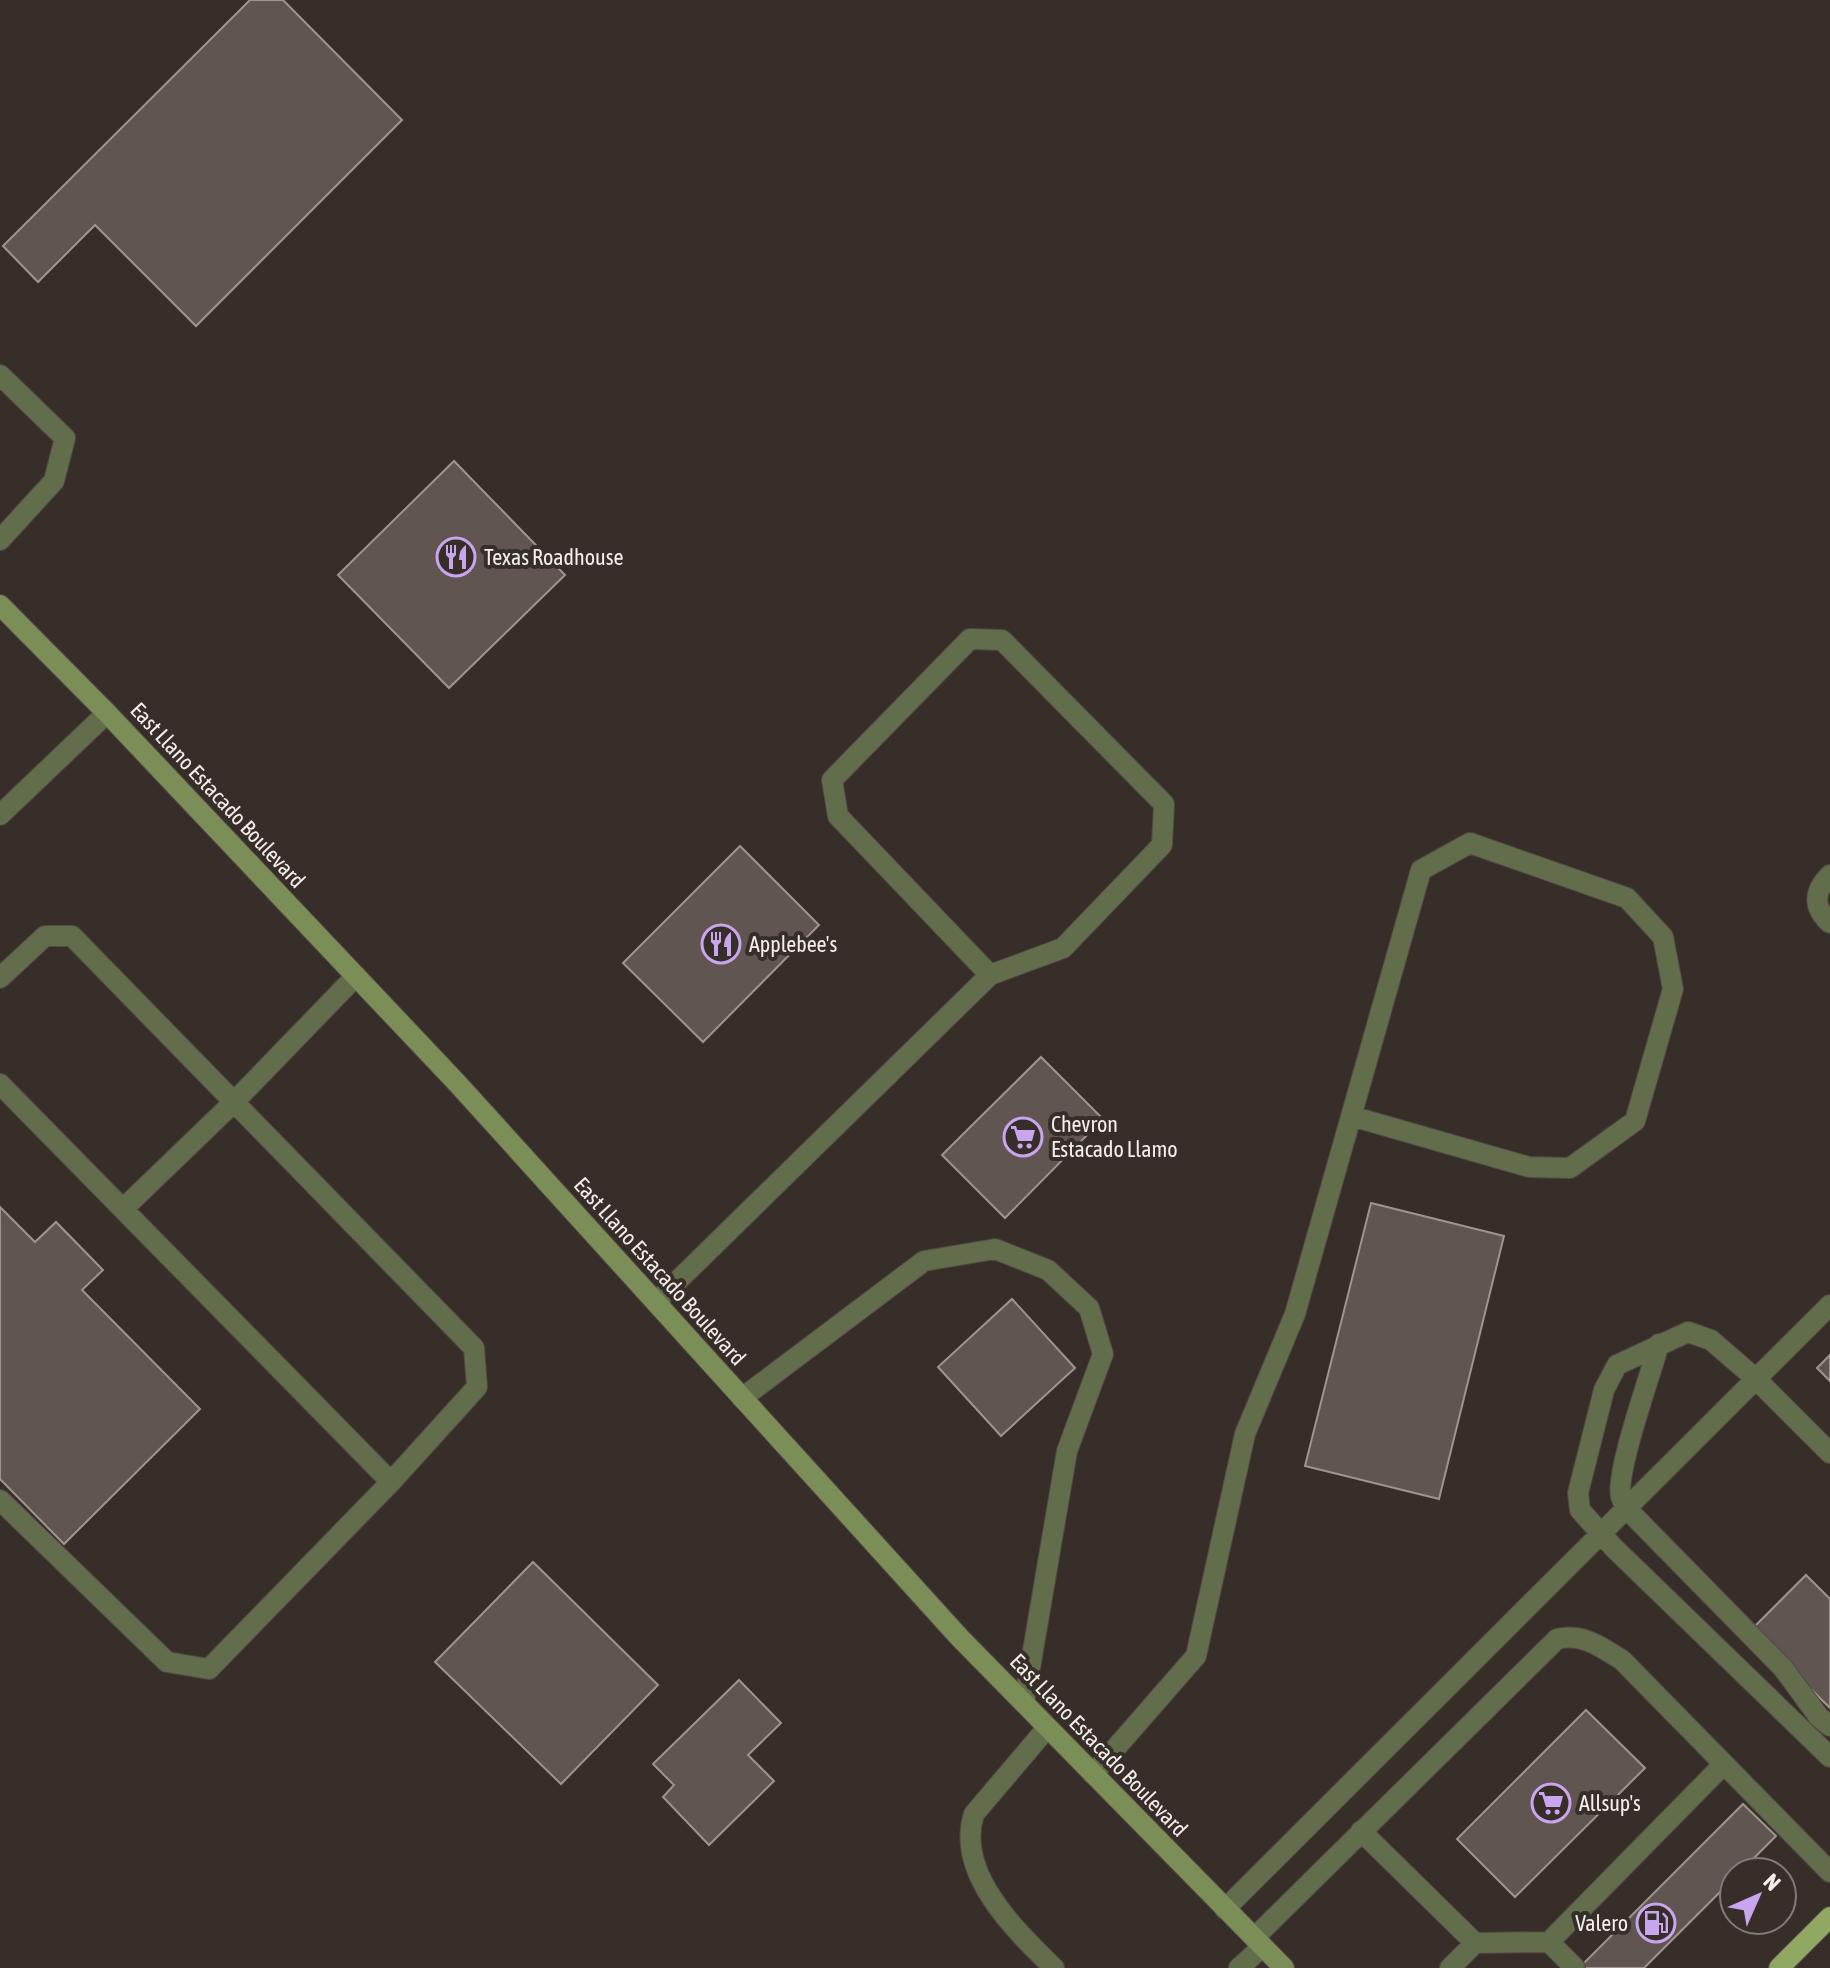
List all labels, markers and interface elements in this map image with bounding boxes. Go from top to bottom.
restaurant icon: Texas Roadhouse [435,536,477,578]
place label: Texas Roadhouse [484,544,623,570]
street label: East Llano Estacado Boulevard [125,697,311,893]
restaurant icon: Applebee's [700,923,742,965]
place label: Applebee's [749,931,837,957]
place label: Chevron Estacado Llamo [1051,1111,1178,1162]
supermarket icon: Chevron Estacado Llamo [1002,1116,1044,1158]
street label: East Llano Estacado Boulevard [569,1172,751,1370]
street label: East Llano Estacado Boulevard [1005,1648,1193,1842]
supermarket icon: Allsup's [1530,1782,1572,1824]
place label: Allsup's [1579,1790,1641,1816]
north arrow [1718,1856,1798,1936]
text: N [1758,1868,1786,1896]
fuel station icon: Valero [1635,1902,1677,1944]
place label: Valero [1575,1910,1628,1936]

